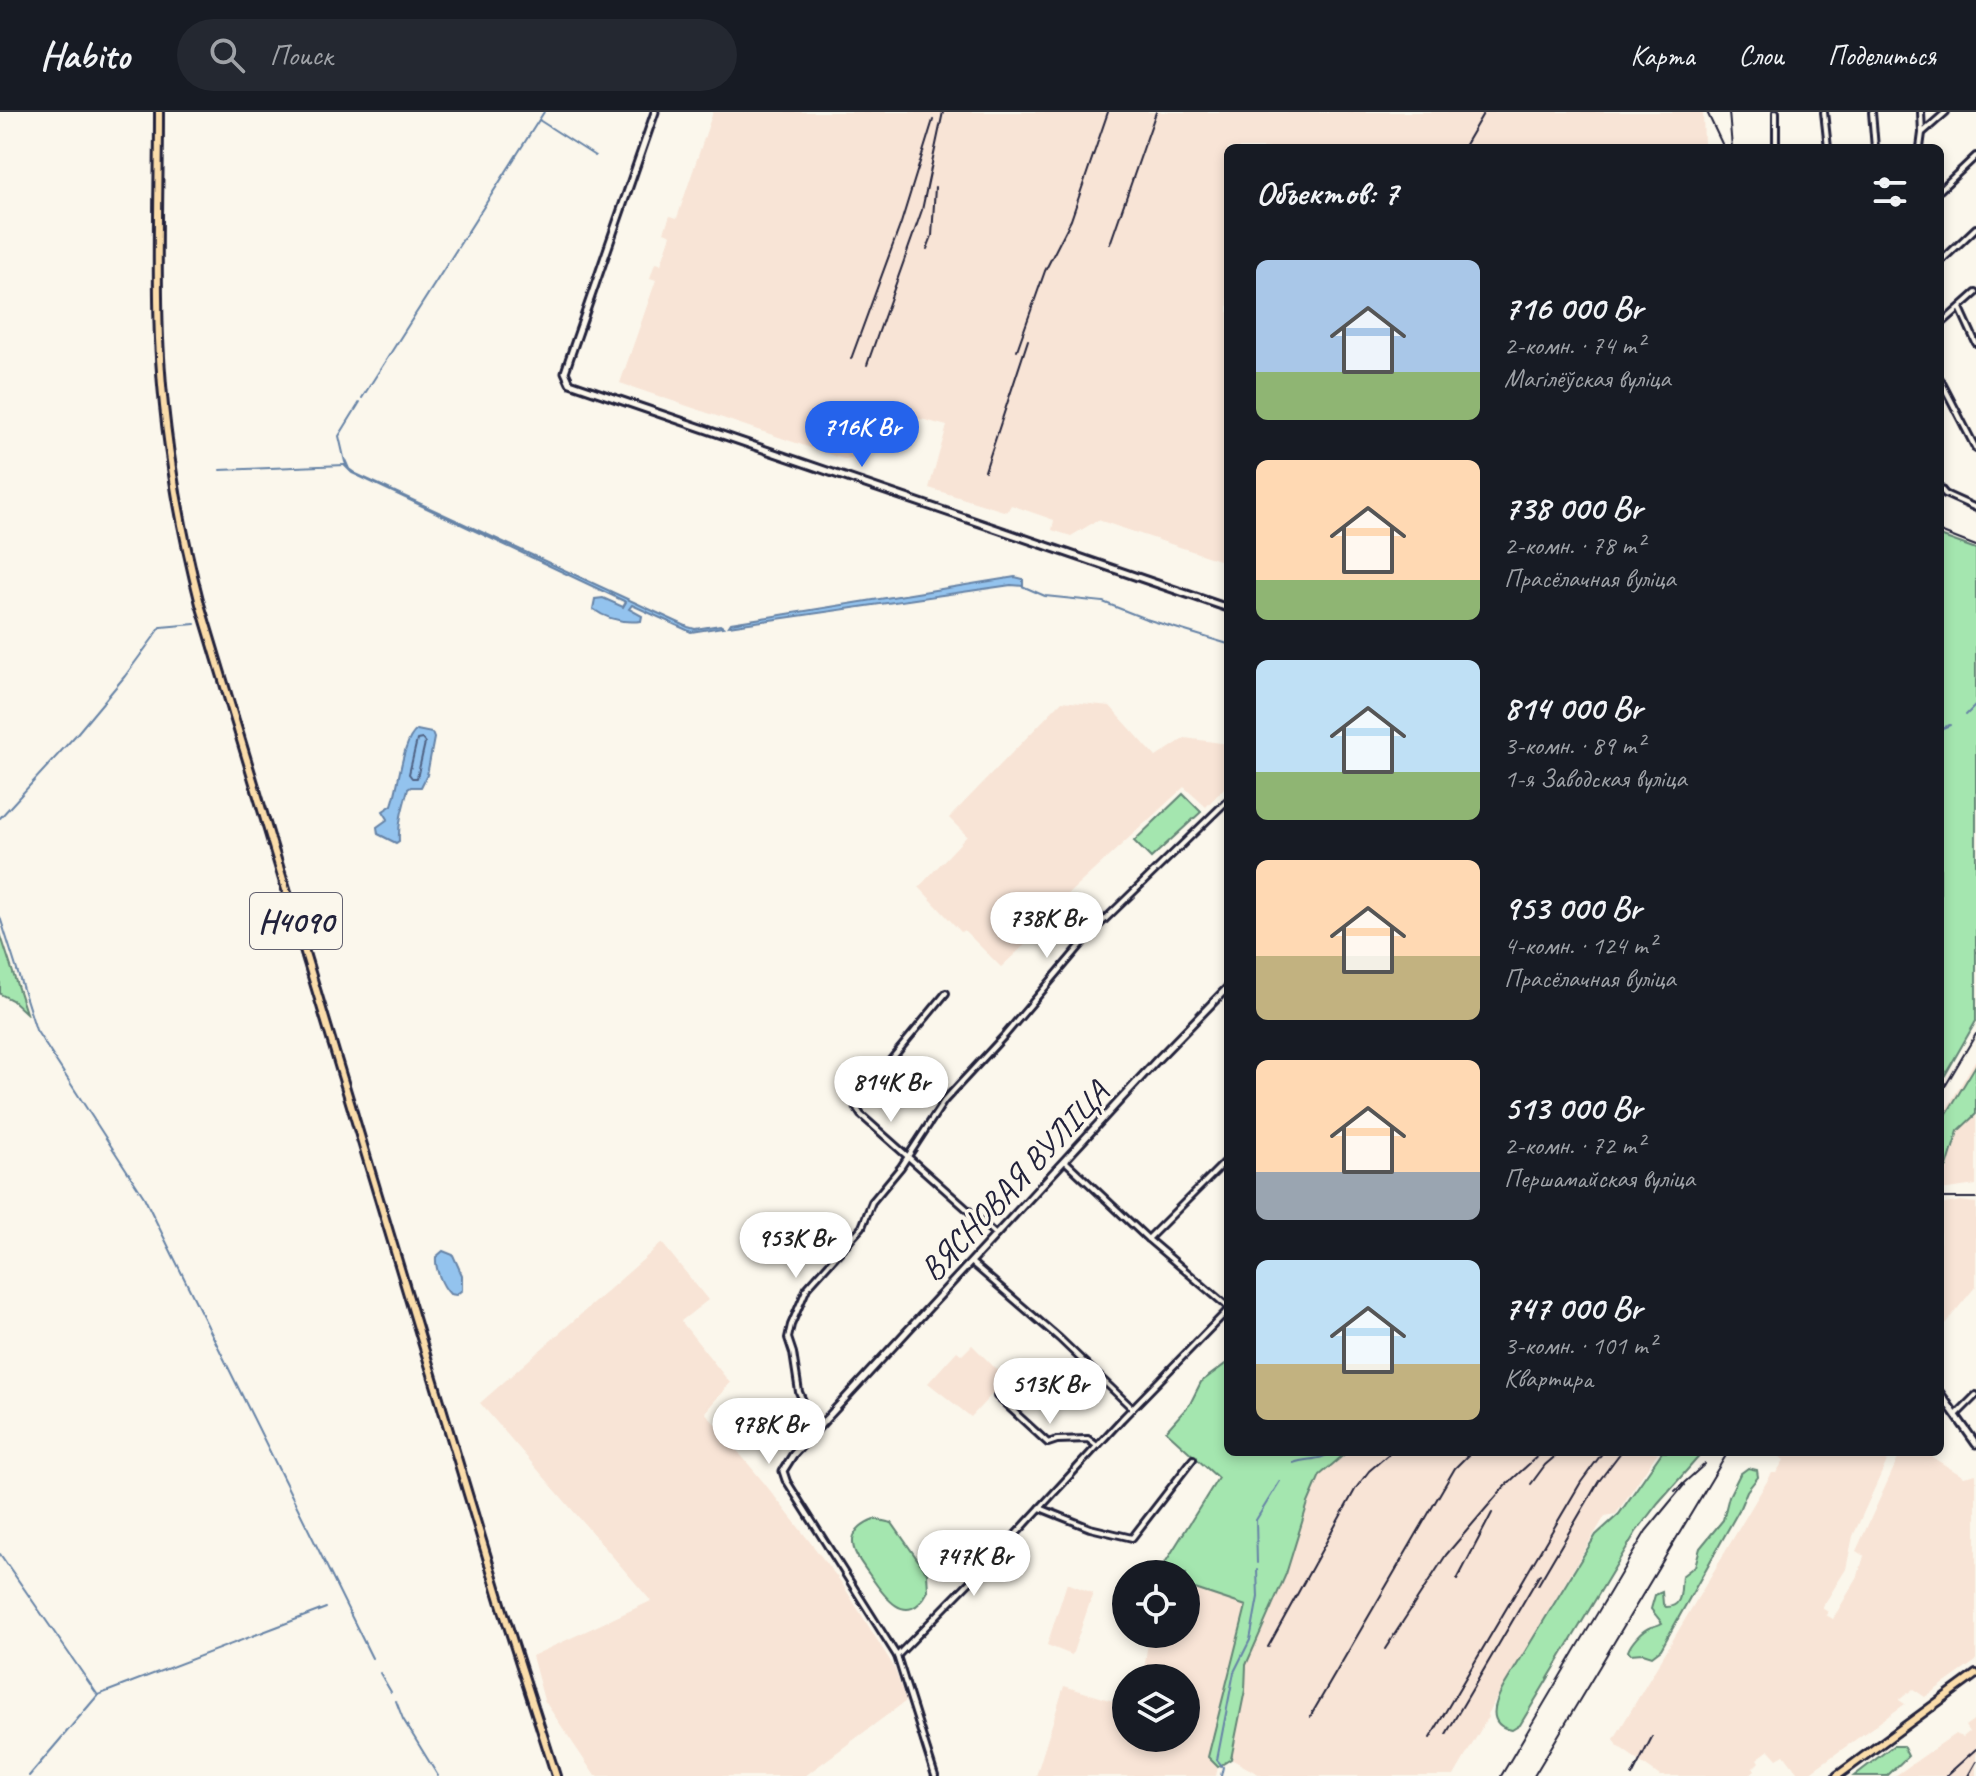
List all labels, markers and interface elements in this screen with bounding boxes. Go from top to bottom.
search box [177,19,737,91]
text: Habito [40,32,129,79]
icon: search [205,33,249,77]
text: Поиск [269,36,333,74]
text: Карта [1631,38,1695,73]
text: Слои [1739,38,1784,73]
text: Поделиться [1828,38,1936,73]
icon: filters [1868,170,1912,214]
text: Объектов: 7 [1256,171,1398,214]
text: 716 000 Br [1504,286,1643,329]
icon: home [1320,292,1416,388]
text: 2-комн. · 74 m² [1504,329,1644,362]
text: Магілёўская вуліца [1504,362,1671,395]
pin: 716K Br [788,401,936,469]
text: 716K Br [823,410,901,443]
text: 738 000 Br [1504,486,1642,529]
icon: home [1320,492,1416,588]
text: 2-комн. · 78 m² [1504,529,1644,562]
text: Прасёлачная вуліца [1504,562,1676,595]
text: 814 000 Br [1504,686,1642,729]
icon: home [1320,692,1416,788]
text: 3-комн. · 89 m² [1504,729,1644,762]
text: 1-я Заводская вуліца [1504,762,1687,795]
text: 953 000 Br [1504,886,1641,929]
pin: 738K Br [973,892,1121,960]
icon: home [1320,892,1416,988]
road number: Н4090 [250,893,342,949]
text: 738K Br [1008,901,1086,934]
text: 4-комн. · 124 m² [1504,929,1656,962]
text: Прасёлачная вуліца [1504,962,1676,995]
pin: 814K Br [817,1056,965,1124]
text: 814K Br [852,1065,930,1098]
street label: ВЯСНОВАЯ ВУЛІЦА [910,1071,1119,1290]
text: 513 000 Br [1504,1086,1642,1129]
icon: home [1320,1092,1416,1188]
text: 2-комн. · 72 m² [1504,1129,1644,1162]
text: Першамайская вуліца [1504,1162,1695,1195]
pin: 953K Br [722,1212,870,1280]
text: 953K Br [758,1221,834,1254]
text: 747 000 Br [1504,1286,1642,1329]
icon: home [1320,1292,1416,1388]
text: 3-комн. · 101 m² [1504,1329,1656,1362]
pin: 513K Br [976,1358,1124,1426]
text: Квартира [1504,1362,1593,1395]
text: 513K Br [1011,1367,1089,1400]
pin: 978K Br [695,1398,843,1466]
text: 978K Br [730,1407,808,1440]
pin: 747K Br [900,1530,1048,1598]
text: 747K Br [935,1539,1013,1572]
map controls [1112,1560,1200,1752]
button: locate [1112,1560,1200,1648]
button: layers [1112,1664,1200,1752]

